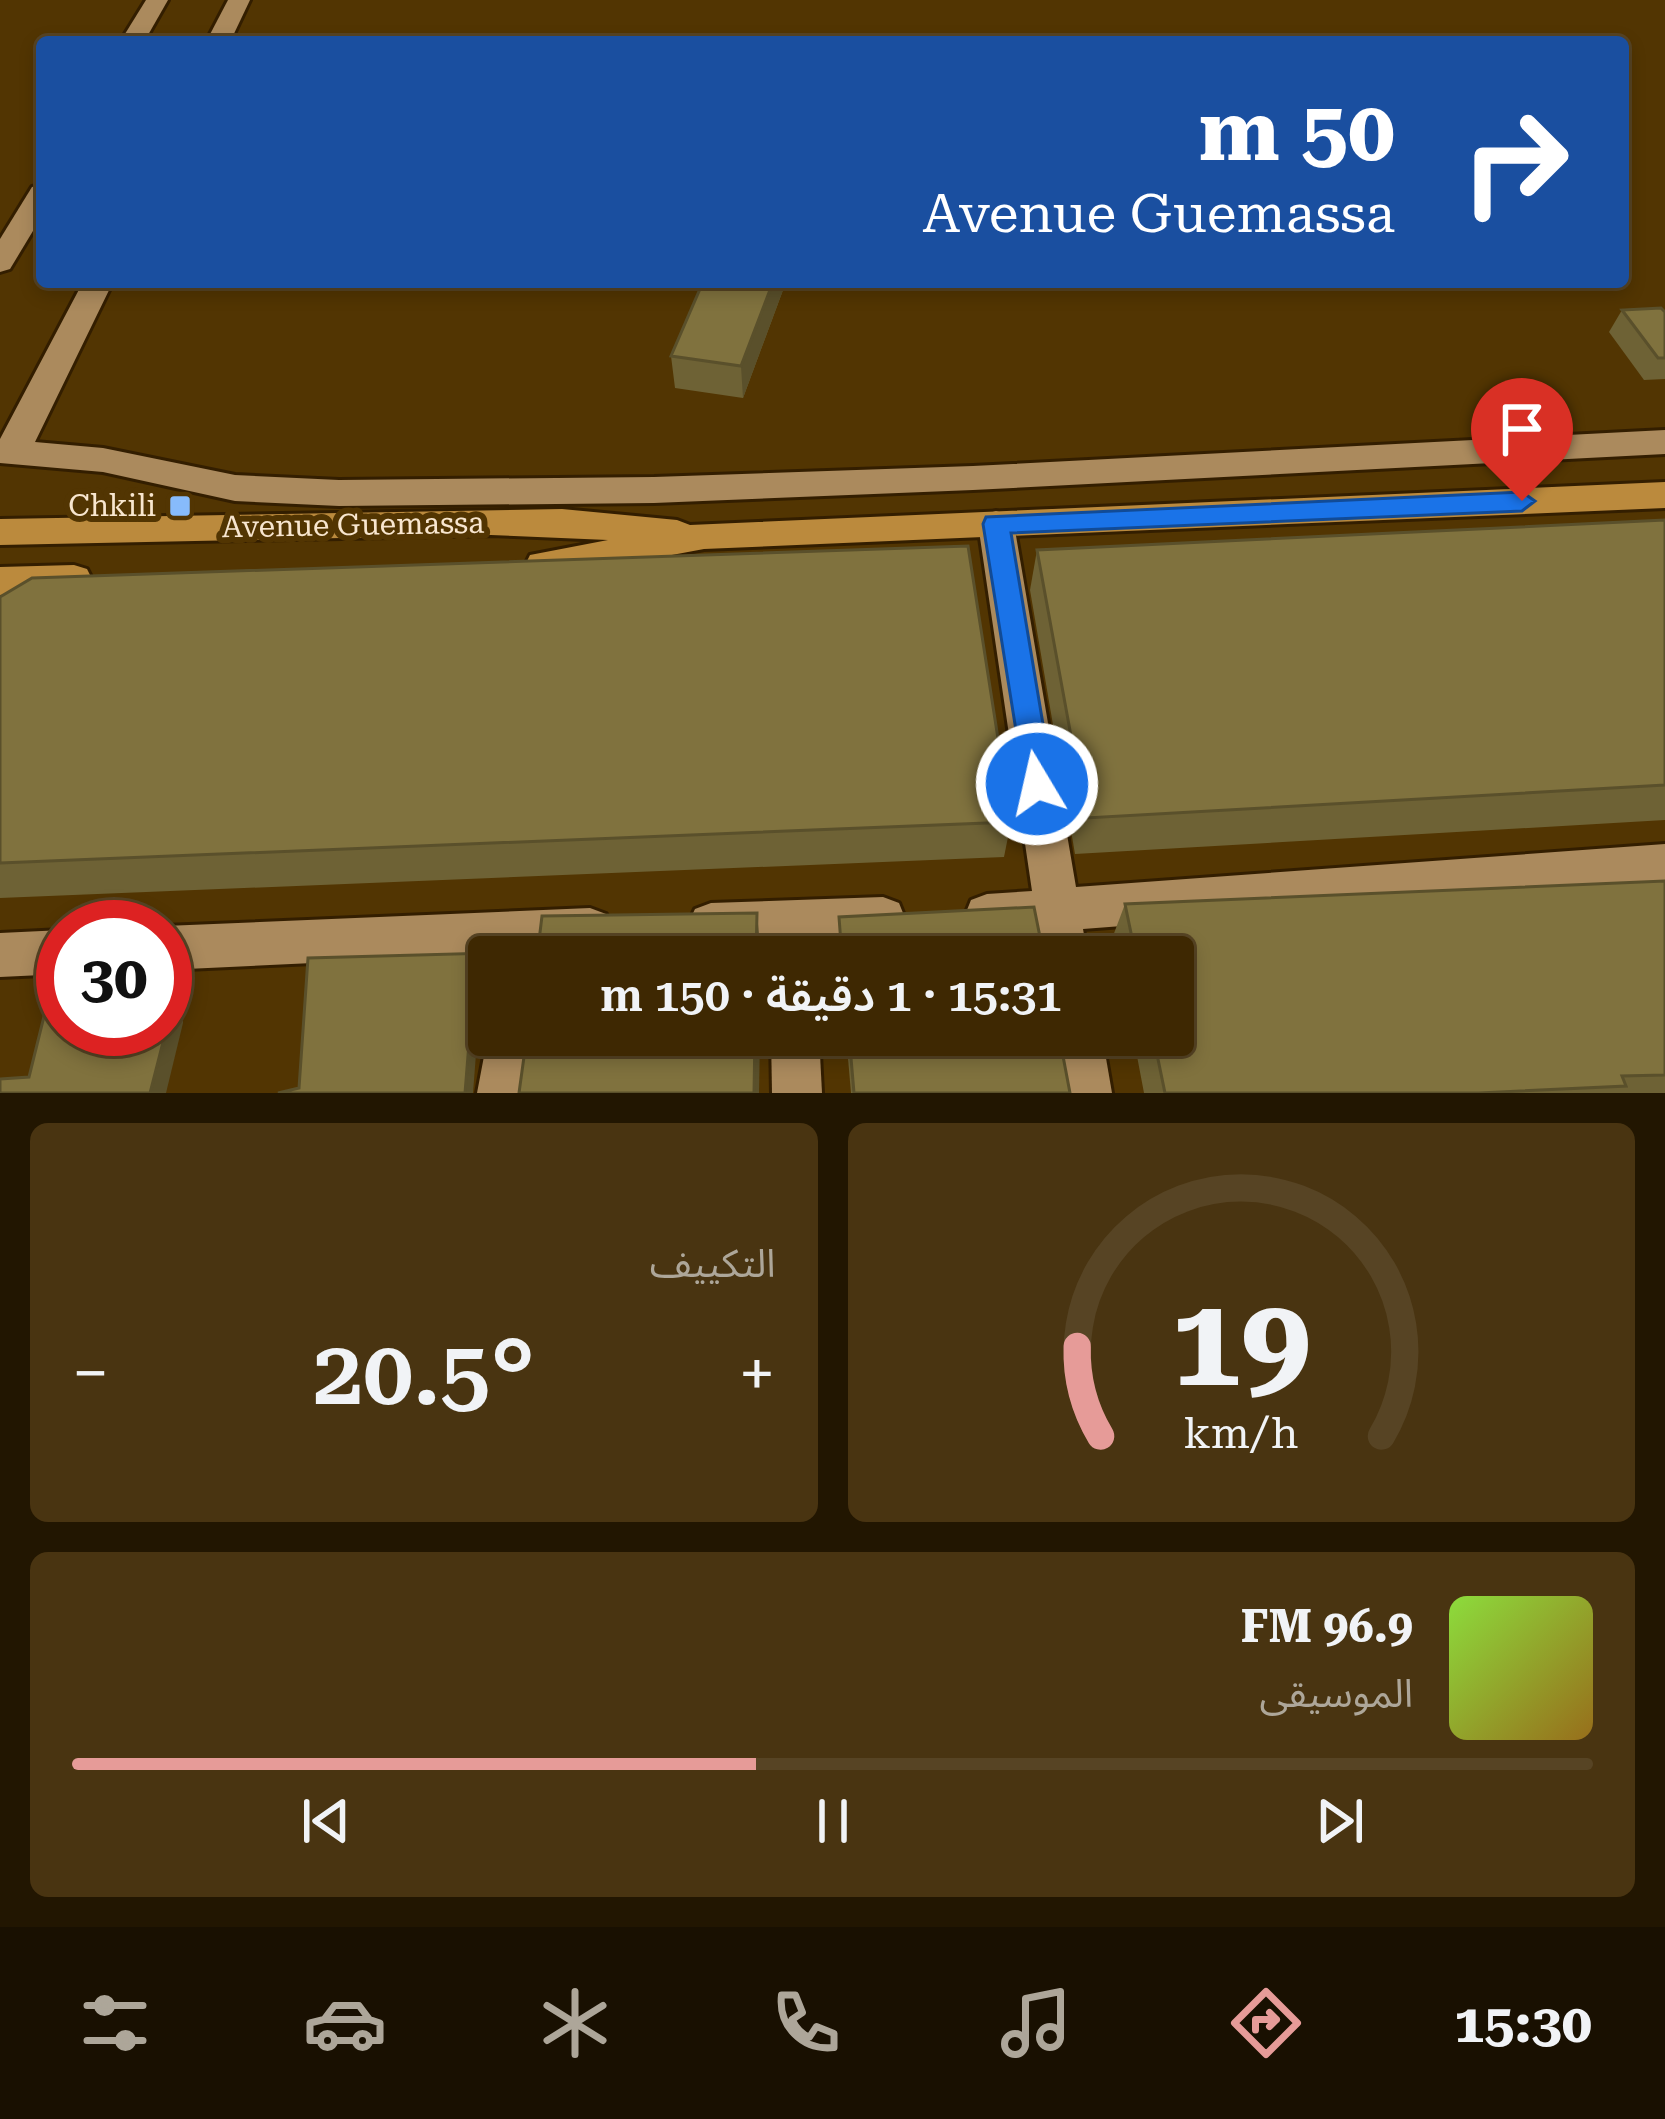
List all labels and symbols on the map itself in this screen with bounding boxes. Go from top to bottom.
pin [1471,378,1573,501]
place label: Chkili [68,488,156,523]
marker: Chkili [167,493,193,519]
street label: Avenue Guemassa [221,505,485,544]
position arrow [974,721,1100,847]
speed limit sign: 30 [36,900,192,1056]

